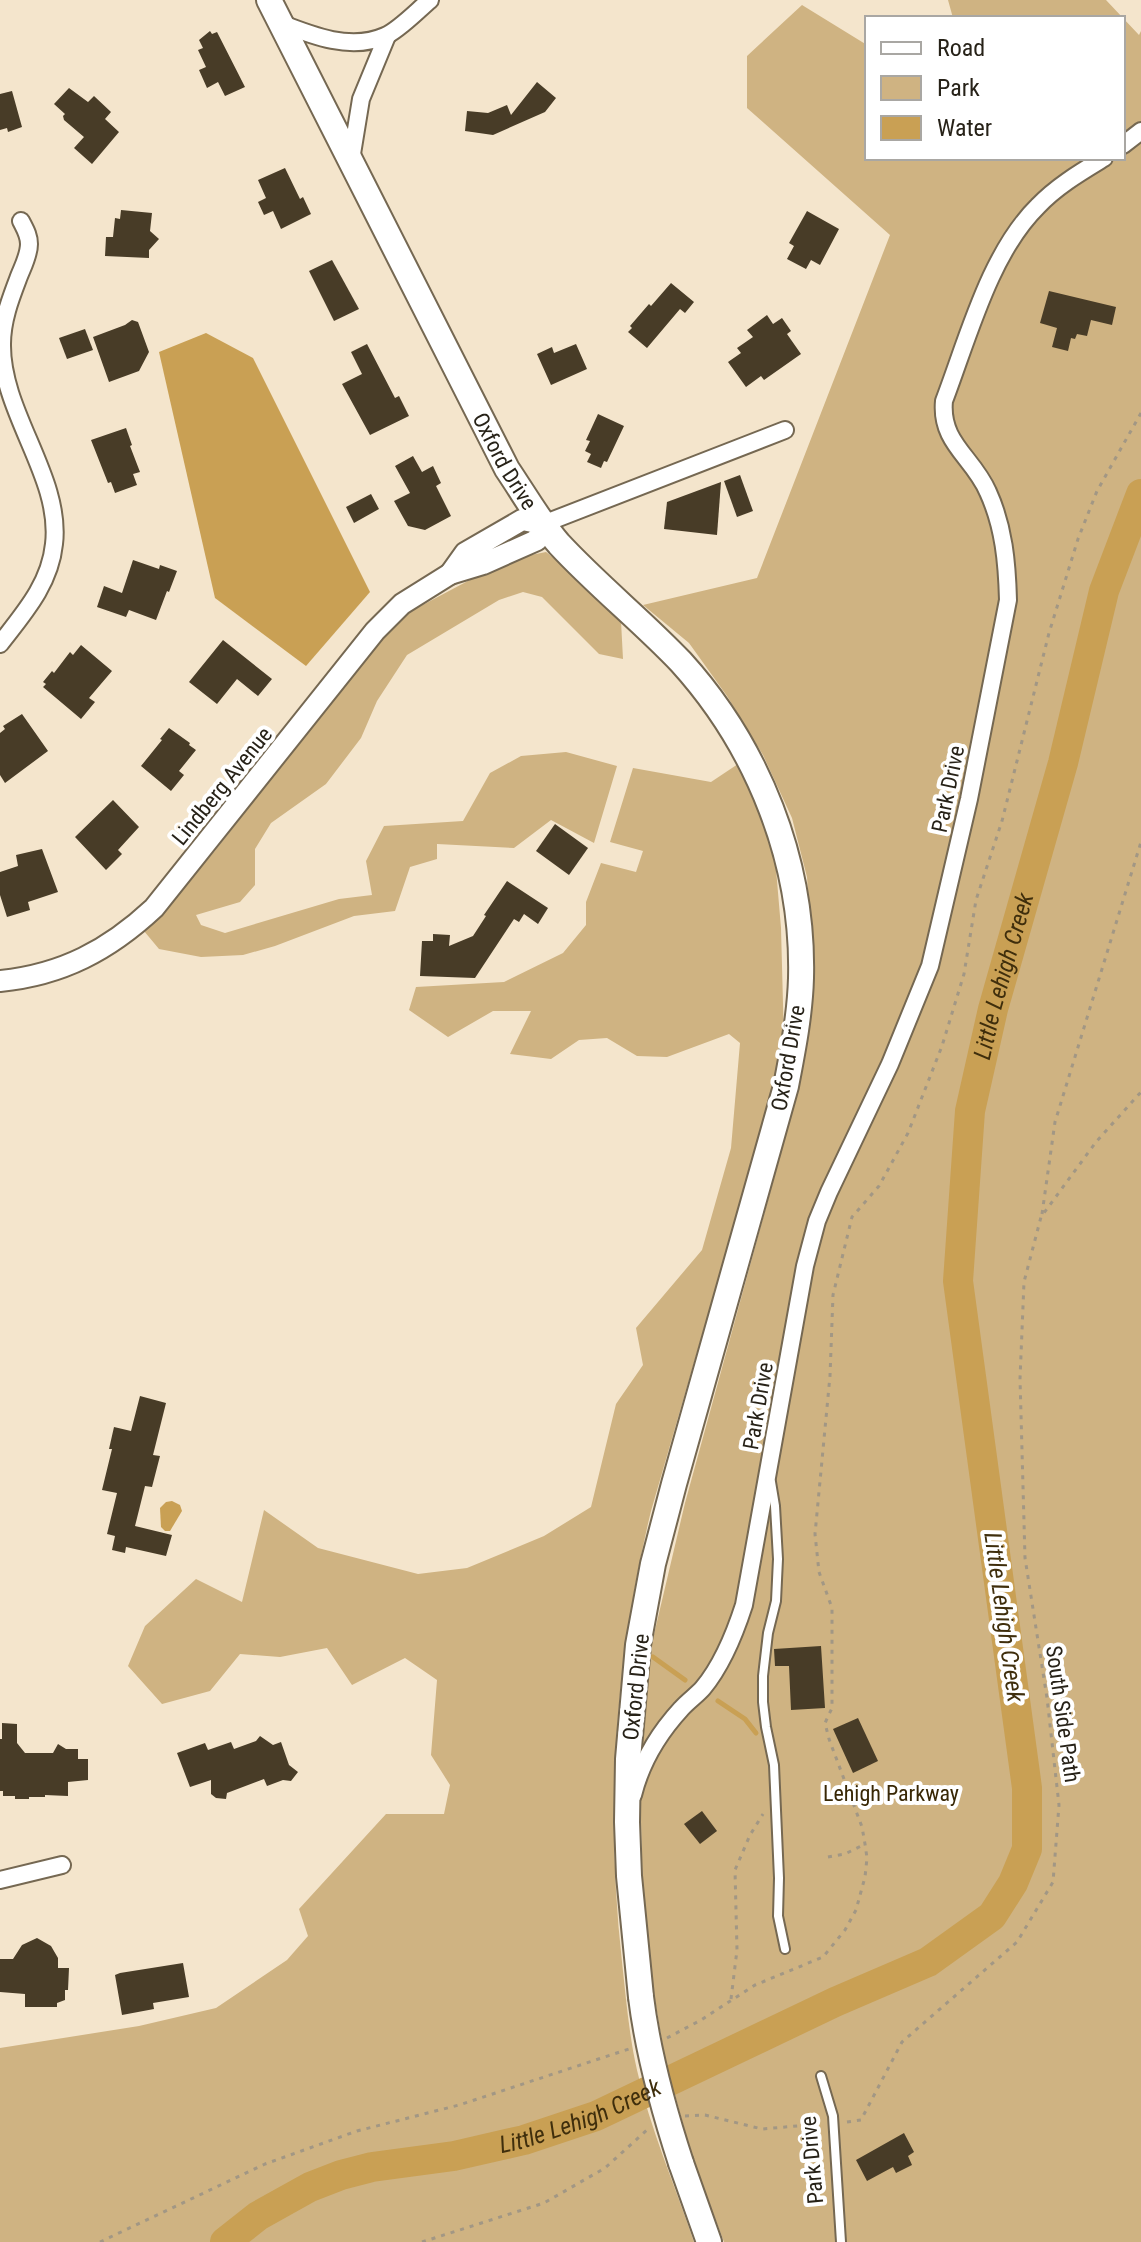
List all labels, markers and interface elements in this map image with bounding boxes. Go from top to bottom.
legend [865,16,1125,160]
text: Road [937,34,985,62]
text: Park [937,74,980,102]
text: Water [937,114,992,142]
street label: Oxford Drive [468,408,542,514]
street label: Lindberg Avenue [167,722,277,850]
street label: Park Drive [927,743,969,835]
water label: Little Lehigh Creek [968,889,1039,1062]
street label: Oxford Drive [766,1003,810,1113]
street label: Park Drive [738,1360,778,1452]
water label: Little Lehigh Creek [978,1530,1030,1704]
street label: Oxford Drive [618,1632,654,1742]
street label: South Side Path [1041,1644,1085,1784]
park label: Lehigh Parkway [823,1781,959,1806]
water label: Little Lehigh Creek [497,2073,666,2159]
street label: Park Drive [796,2115,828,2205]

